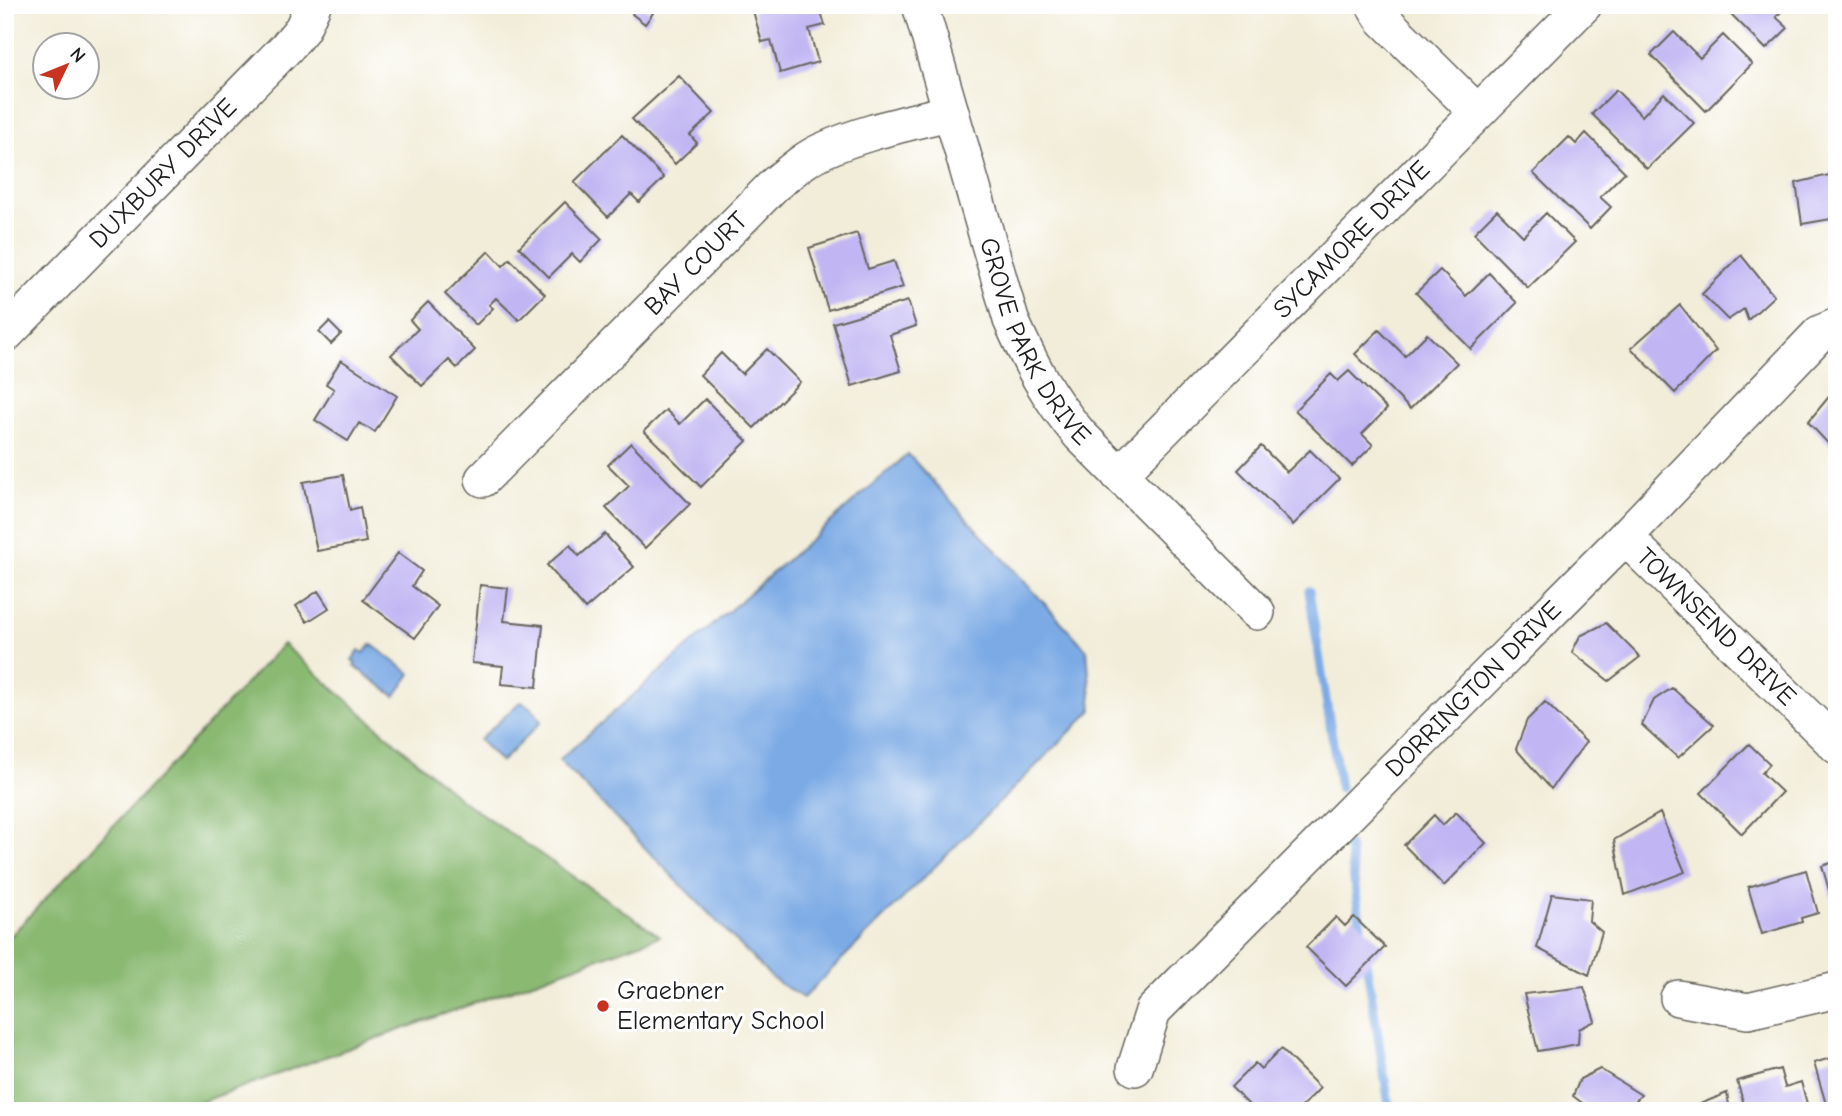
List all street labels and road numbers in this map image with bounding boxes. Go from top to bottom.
street label: DUXBURY DRIVE [83,92,243,255]
street label: SYCAMORE DRIVE [1267,155,1436,325]
street label: BAY COURT [639,205,754,322]
street label: GROVE PARK DRIVE [973,234,1096,451]
street label: TOWNSEND DRIVE [1630,542,1802,712]
street label: DORRINGTON DRIVE [1379,595,1568,783]

